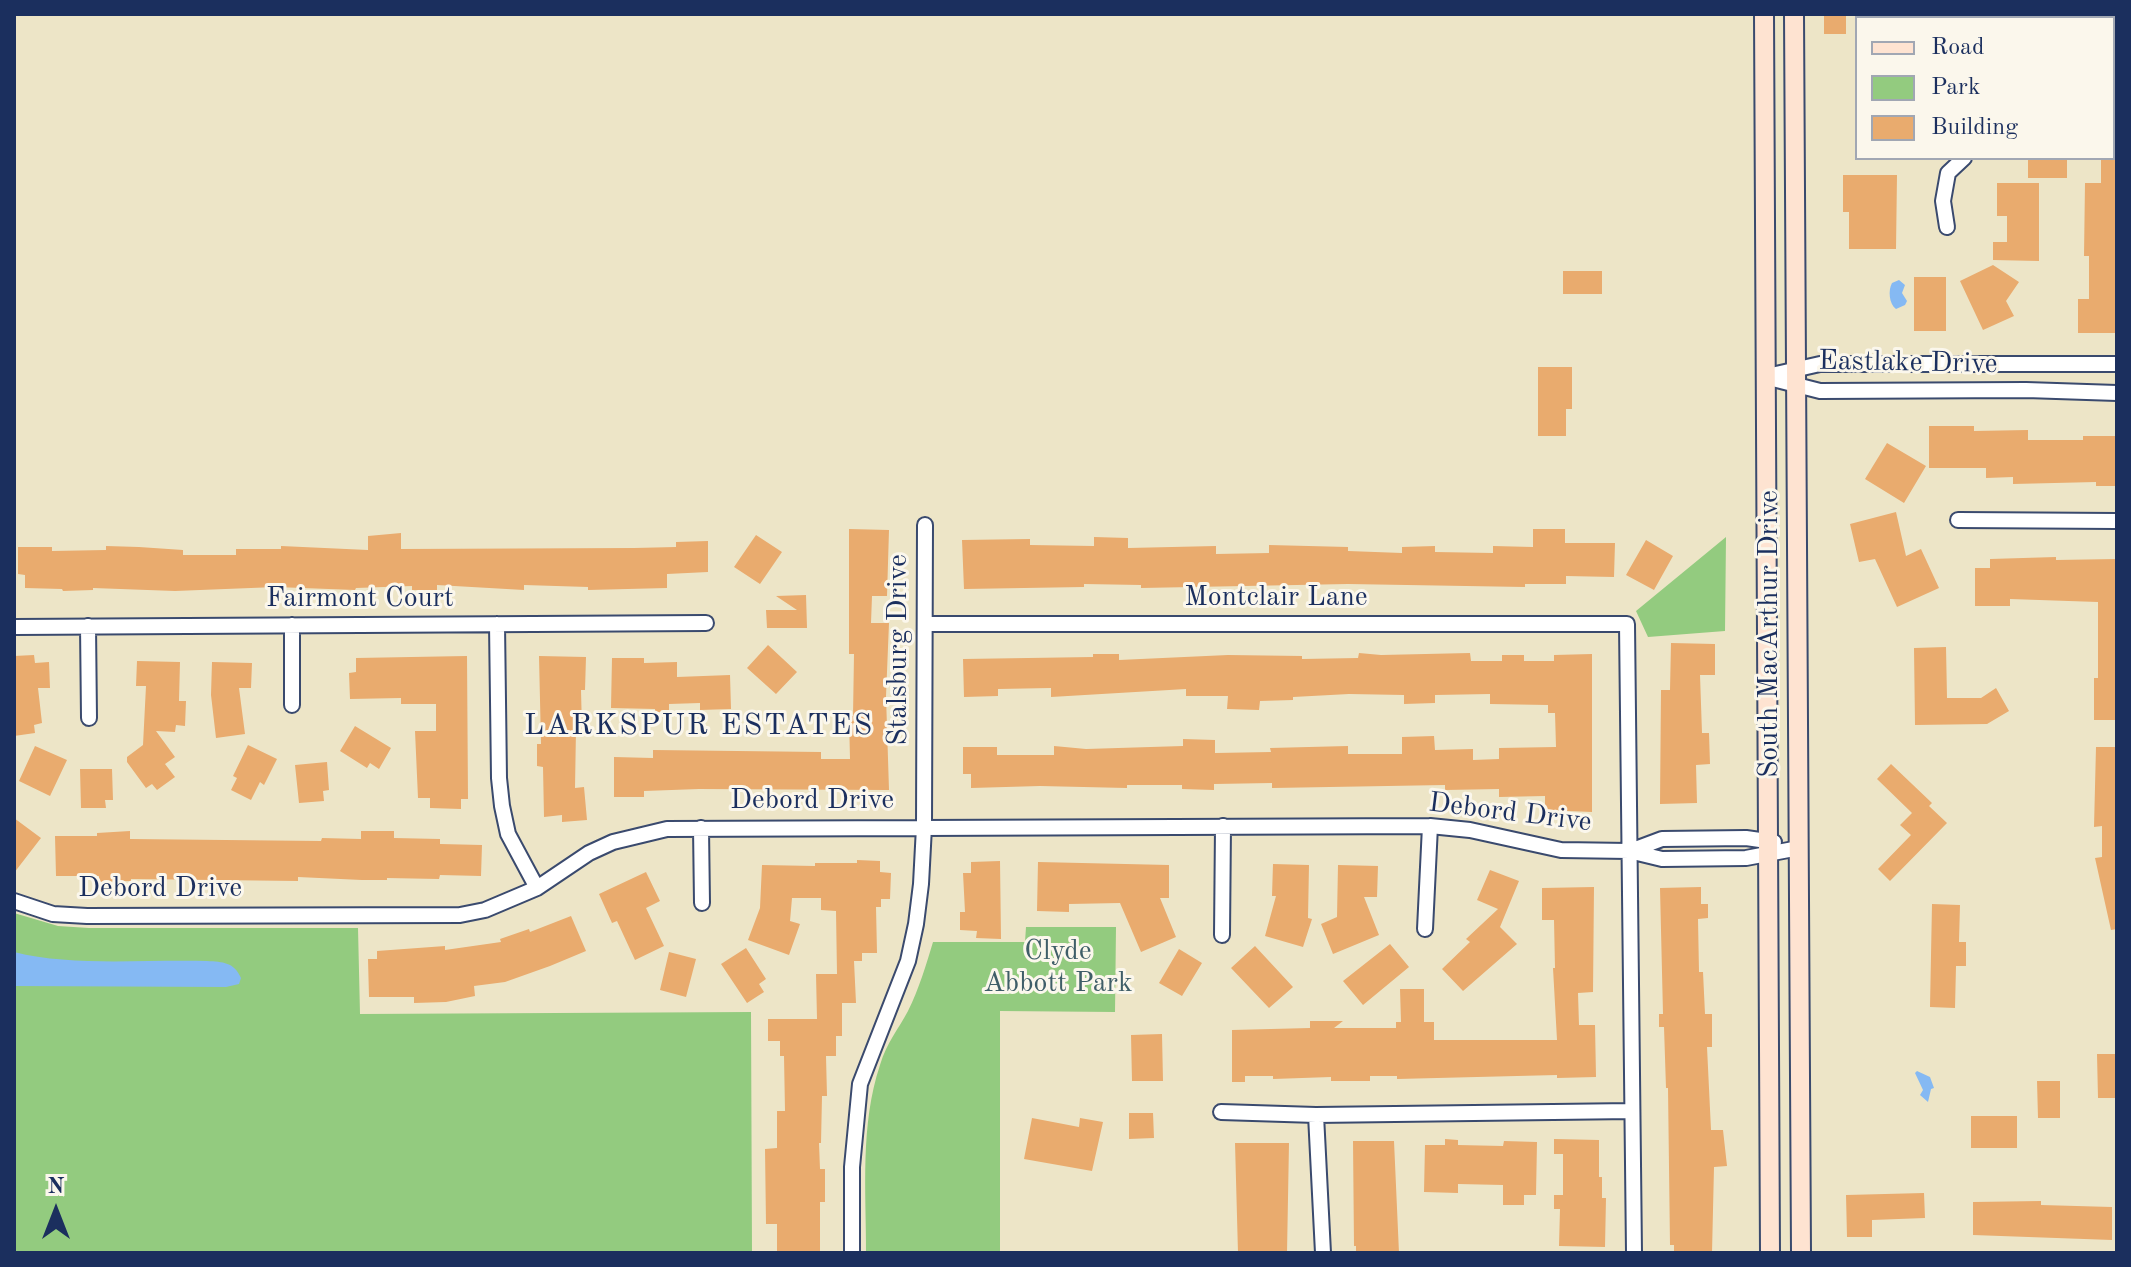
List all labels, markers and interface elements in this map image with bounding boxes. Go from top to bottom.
legend [1855,16,2115,160]
text: Road [1931,36,1984,60]
text: Park [1931,76,1980,100]
text: Building [1931,116,2018,140]
street label: Eastlake Drive [1818,345,1998,381]
street label: South MacArthur Drive [1753,490,1787,778]
street label: Stalsburg Drive [882,554,916,746]
street label: Montclair Lane [1184,581,1368,615]
street label: Fairmont Court [266,582,454,616]
district label: LARKSPUR ESTATES [524,708,874,744]
street label: Debord Drive [730,784,894,818]
street label: Debord Drive [1426,786,1594,840]
street label: Debord Drive [78,872,242,906]
park label: Clyde Abbott Park [983,935,1133,1001]
north arrow [16,1171,96,1251]
text: N [48,1176,64,1198]

